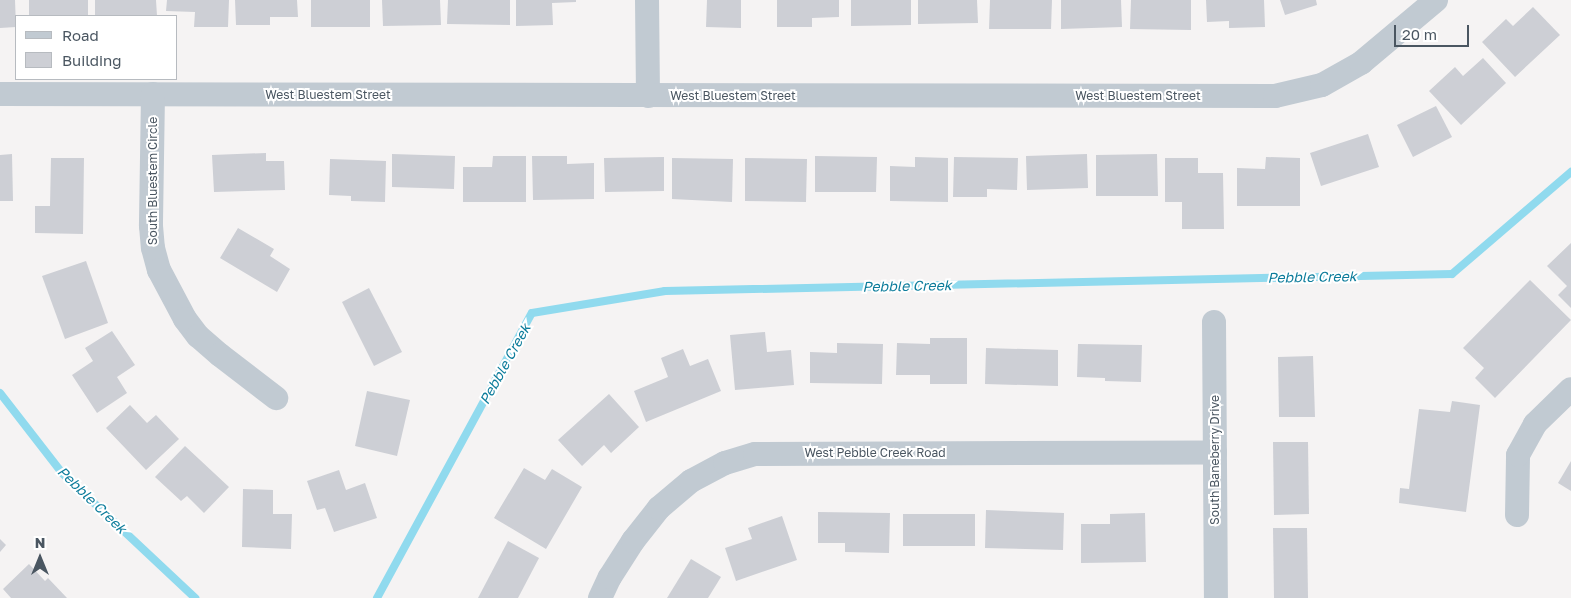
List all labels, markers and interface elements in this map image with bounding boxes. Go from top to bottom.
legend [15,15,178,80]
scale bar [1396,15,1471,47]
text: 20 m [1402,25,1437,43]
text: Road [62,26,99,44]
text: Building [62,51,122,69]
street label: West Bluestem Street [265,88,391,102]
street label: West Bluestem Street [670,89,796,103]
street label: West Bluestem Street [1075,89,1201,103]
street label: South Bluestem Circle [146,117,160,245]
water label: Pebble Creek [1267,268,1357,286]
water label: Pebble Creek [862,277,952,295]
water label: Pebble Creek [476,321,534,407]
street label: South Baneberry Drive [1208,395,1222,525]
street label: West Pebble Creek Road [804,446,946,460]
water label: Pebble Creek [54,463,130,537]
north arrow [15,533,65,583]
text: N [35,534,45,551]

